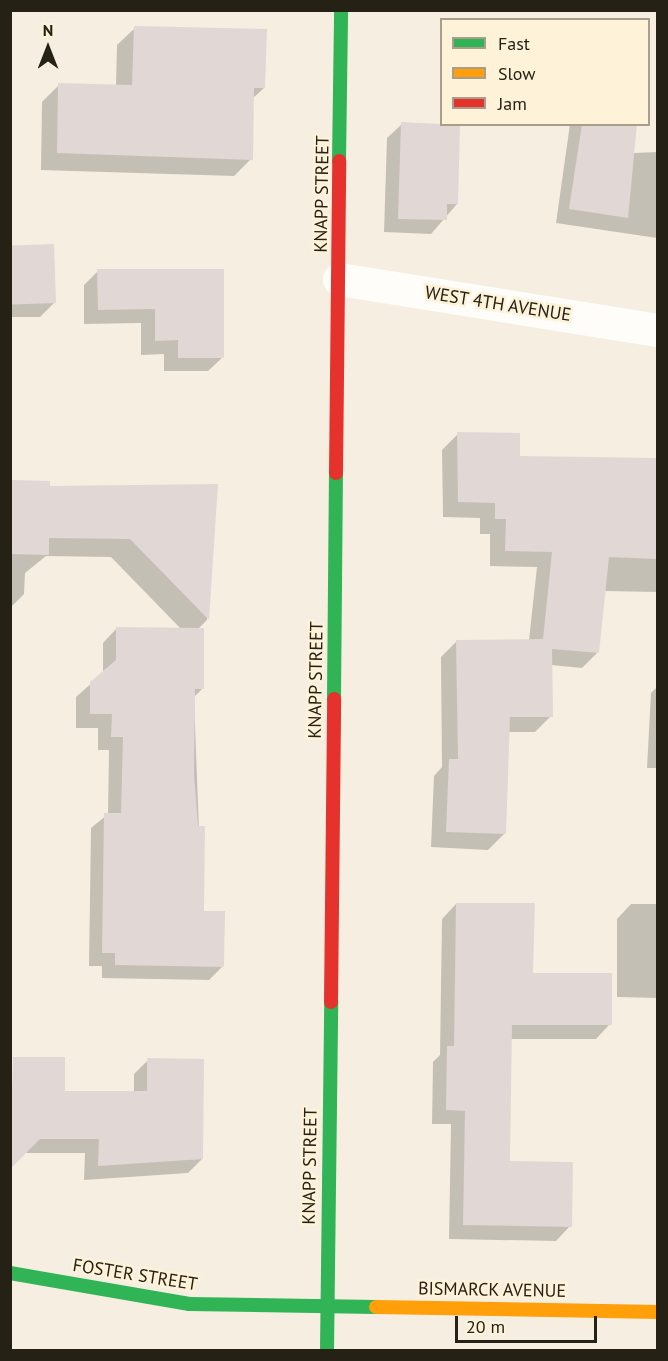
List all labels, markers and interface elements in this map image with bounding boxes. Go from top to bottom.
north arrow [18,18,78,78]
legend [440,18,650,126]
text: N [43,20,53,40]
text: Fast [498,32,530,55]
text: Slow [498,62,536,85]
text: Jam [498,92,527,115]
street label: KNAPP STREET [310,135,334,253]
street label: WEST 4TH AVENUE [423,282,573,326]
street label: KNAPP STREET [304,621,328,739]
street label: KNAPP STREET [298,1107,322,1225]
street label: FOSTER STREET [71,1254,199,1296]
street label: BISMARCK AVENUE [417,1278,567,1302]
scale bar [458,1304,600,1342]
text: 20 m [466,1315,505,1338]

